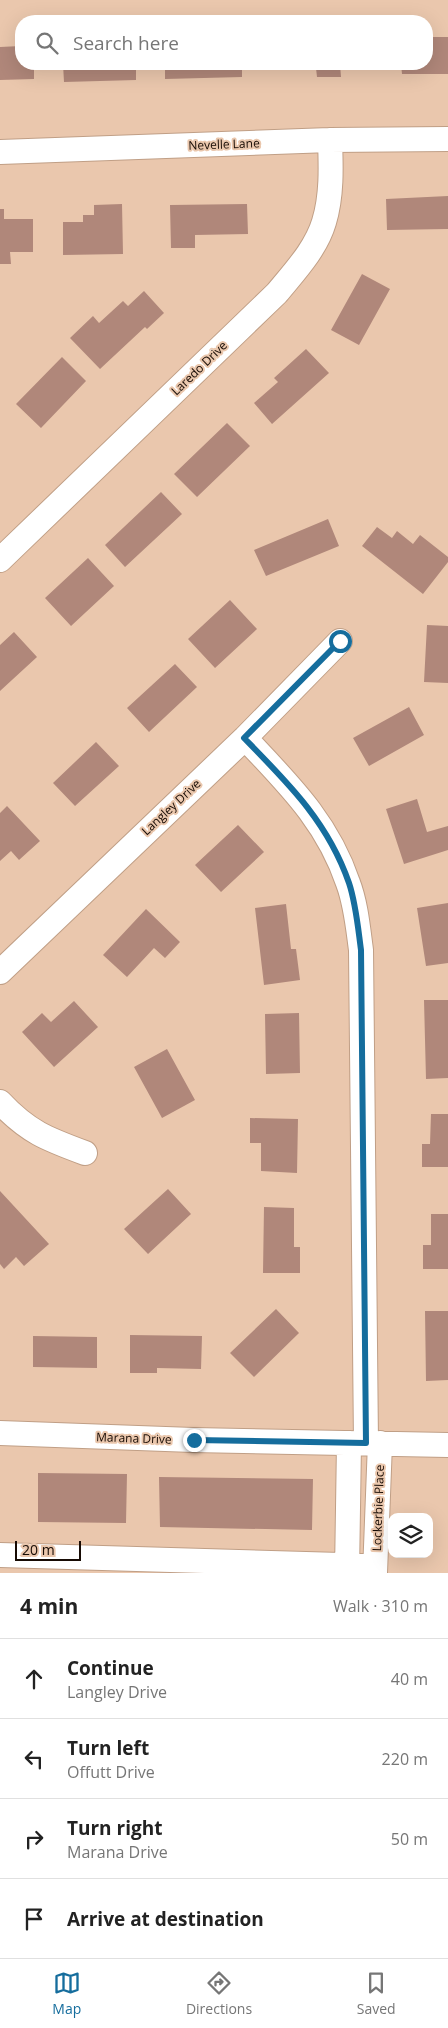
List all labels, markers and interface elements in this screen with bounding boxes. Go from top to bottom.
search box [15,15,433,70]
icon: search [33,29,61,57]
text: Search here [73,30,179,56]
street label: Nevelle Lane [188,134,260,154]
street label: Laredo Drive [167,337,231,399]
route start [329,630,352,653]
street label: Langley Drive [138,775,204,839]
street label: Marana Drive [96,1428,172,1448]
route end [183,1429,206,1452]
street label: Lockerbie Place [368,1464,388,1552]
map controls [388,1513,433,1558]
button: layers [388,1513,433,1558]
scale bar [15,1538,81,1561]
text: 20 m [22,1540,55,1559]
text: 4 min [20,1592,78,1620]
text: Walk · 310 m [333,1595,428,1617]
text: Continue [67,1655,154,1681]
icon: ahead [20,1665,48,1693]
text: 40 m [391,1668,428,1690]
text: Langley Drive [67,1681,167,1703]
text: Turn left [67,1735,149,1761]
icon: left [20,1745,48,1773]
text: 220 m [382,1748,428,1770]
text: Offutt Drive [67,1761,155,1783]
text: Turn right [67,1815,162,1841]
icon: right [20,1825,48,1853]
text: 50 m [391,1828,428,1850]
text: Marana Drive [67,1841,168,1863]
icon: arrive [20,1905,48,1933]
text: Arrive at destination [67,1906,264,1932]
tab: Map [52,1969,81,2018]
tab: Directions [186,1969,252,2018]
tab: Saved [357,1969,396,2018]

